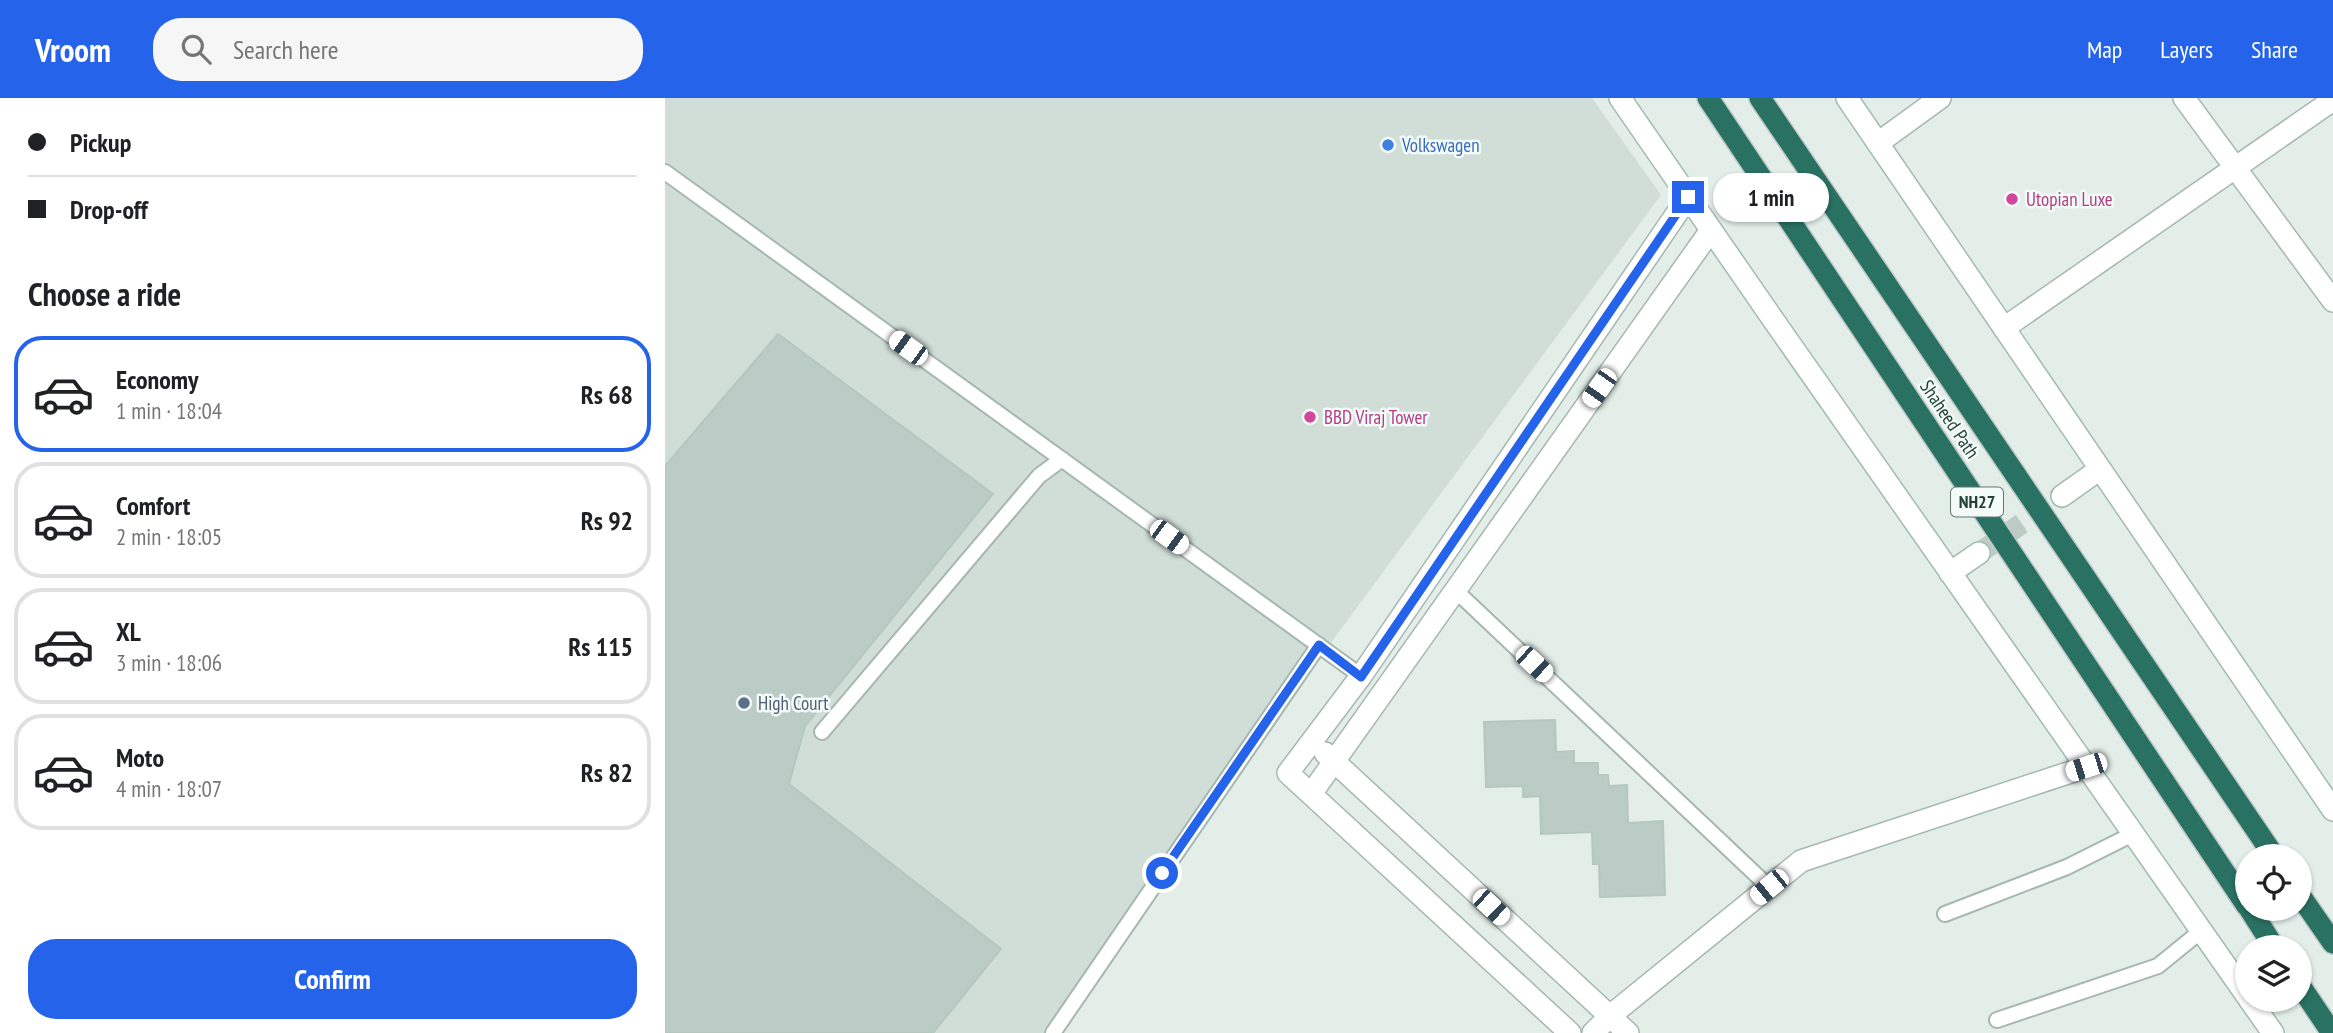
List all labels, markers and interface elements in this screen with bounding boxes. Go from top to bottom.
search box [153,18,643,81]
text: Vroom [35,28,111,71]
icon: search [177,30,215,68]
text: Search here [233,33,339,66]
text: Map [2087,34,2122,65]
text: Layers [2160,34,2213,65]
text: Share [2251,34,2298,65]
text: Pickup [70,126,131,159]
place label: Volkswagen [1401,133,1480,157]
marker: Volkswagen [1380,137,1396,153]
callout: 1 min [1713,172,1828,222]
route end [1672,181,1704,213]
text: 1 min [1748,183,1794,212]
place label: Utopian Luxe [2026,187,2113,211]
marker: Utopian Luxe [2004,191,2020,207]
text: Drop-off [70,193,148,226]
text: Choose a ride [28,273,181,315]
car [885,327,932,369]
icon: car [32,363,95,426]
text: Economy [116,363,198,396]
car [1579,365,1620,411]
street label: Shaheed Path [1915,375,1985,463]
text: Rs 68 [581,378,633,411]
text: 1 min · 18:04 [116,396,222,425]
place label: BBD Viraj Tower [1324,405,1428,429]
marker: BBD Viraj Tower [1302,409,1318,425]
road number: NH27 [1951,488,2003,516]
icon: car [32,489,95,552]
text: Comfort [116,489,190,522]
text: Rs 92 [581,504,633,537]
car [1146,516,1193,558]
text: 2 min · 18:05 [116,522,222,551]
icon: car [32,615,95,678]
text: XL [116,615,141,648]
text: Rs 115 [568,630,633,663]
car [1512,642,1557,686]
text: 3 min · 18:06 [116,648,222,677]
place label: High Court [758,691,829,715]
marker: High Court [736,695,752,711]
icon: car [32,741,95,804]
text: Moto [116,741,164,774]
car [2063,751,2110,783]
text: Rs 82 [581,756,633,789]
text: 4 min · 18:07 [116,774,222,803]
map controls [2235,844,2312,1012]
button: locate [2235,844,2312,921]
route start [1146,857,1178,889]
car [1747,866,1792,908]
car [1469,885,1514,929]
button: layers [2235,935,2312,1012]
button: Confirm [28,939,637,1019]

